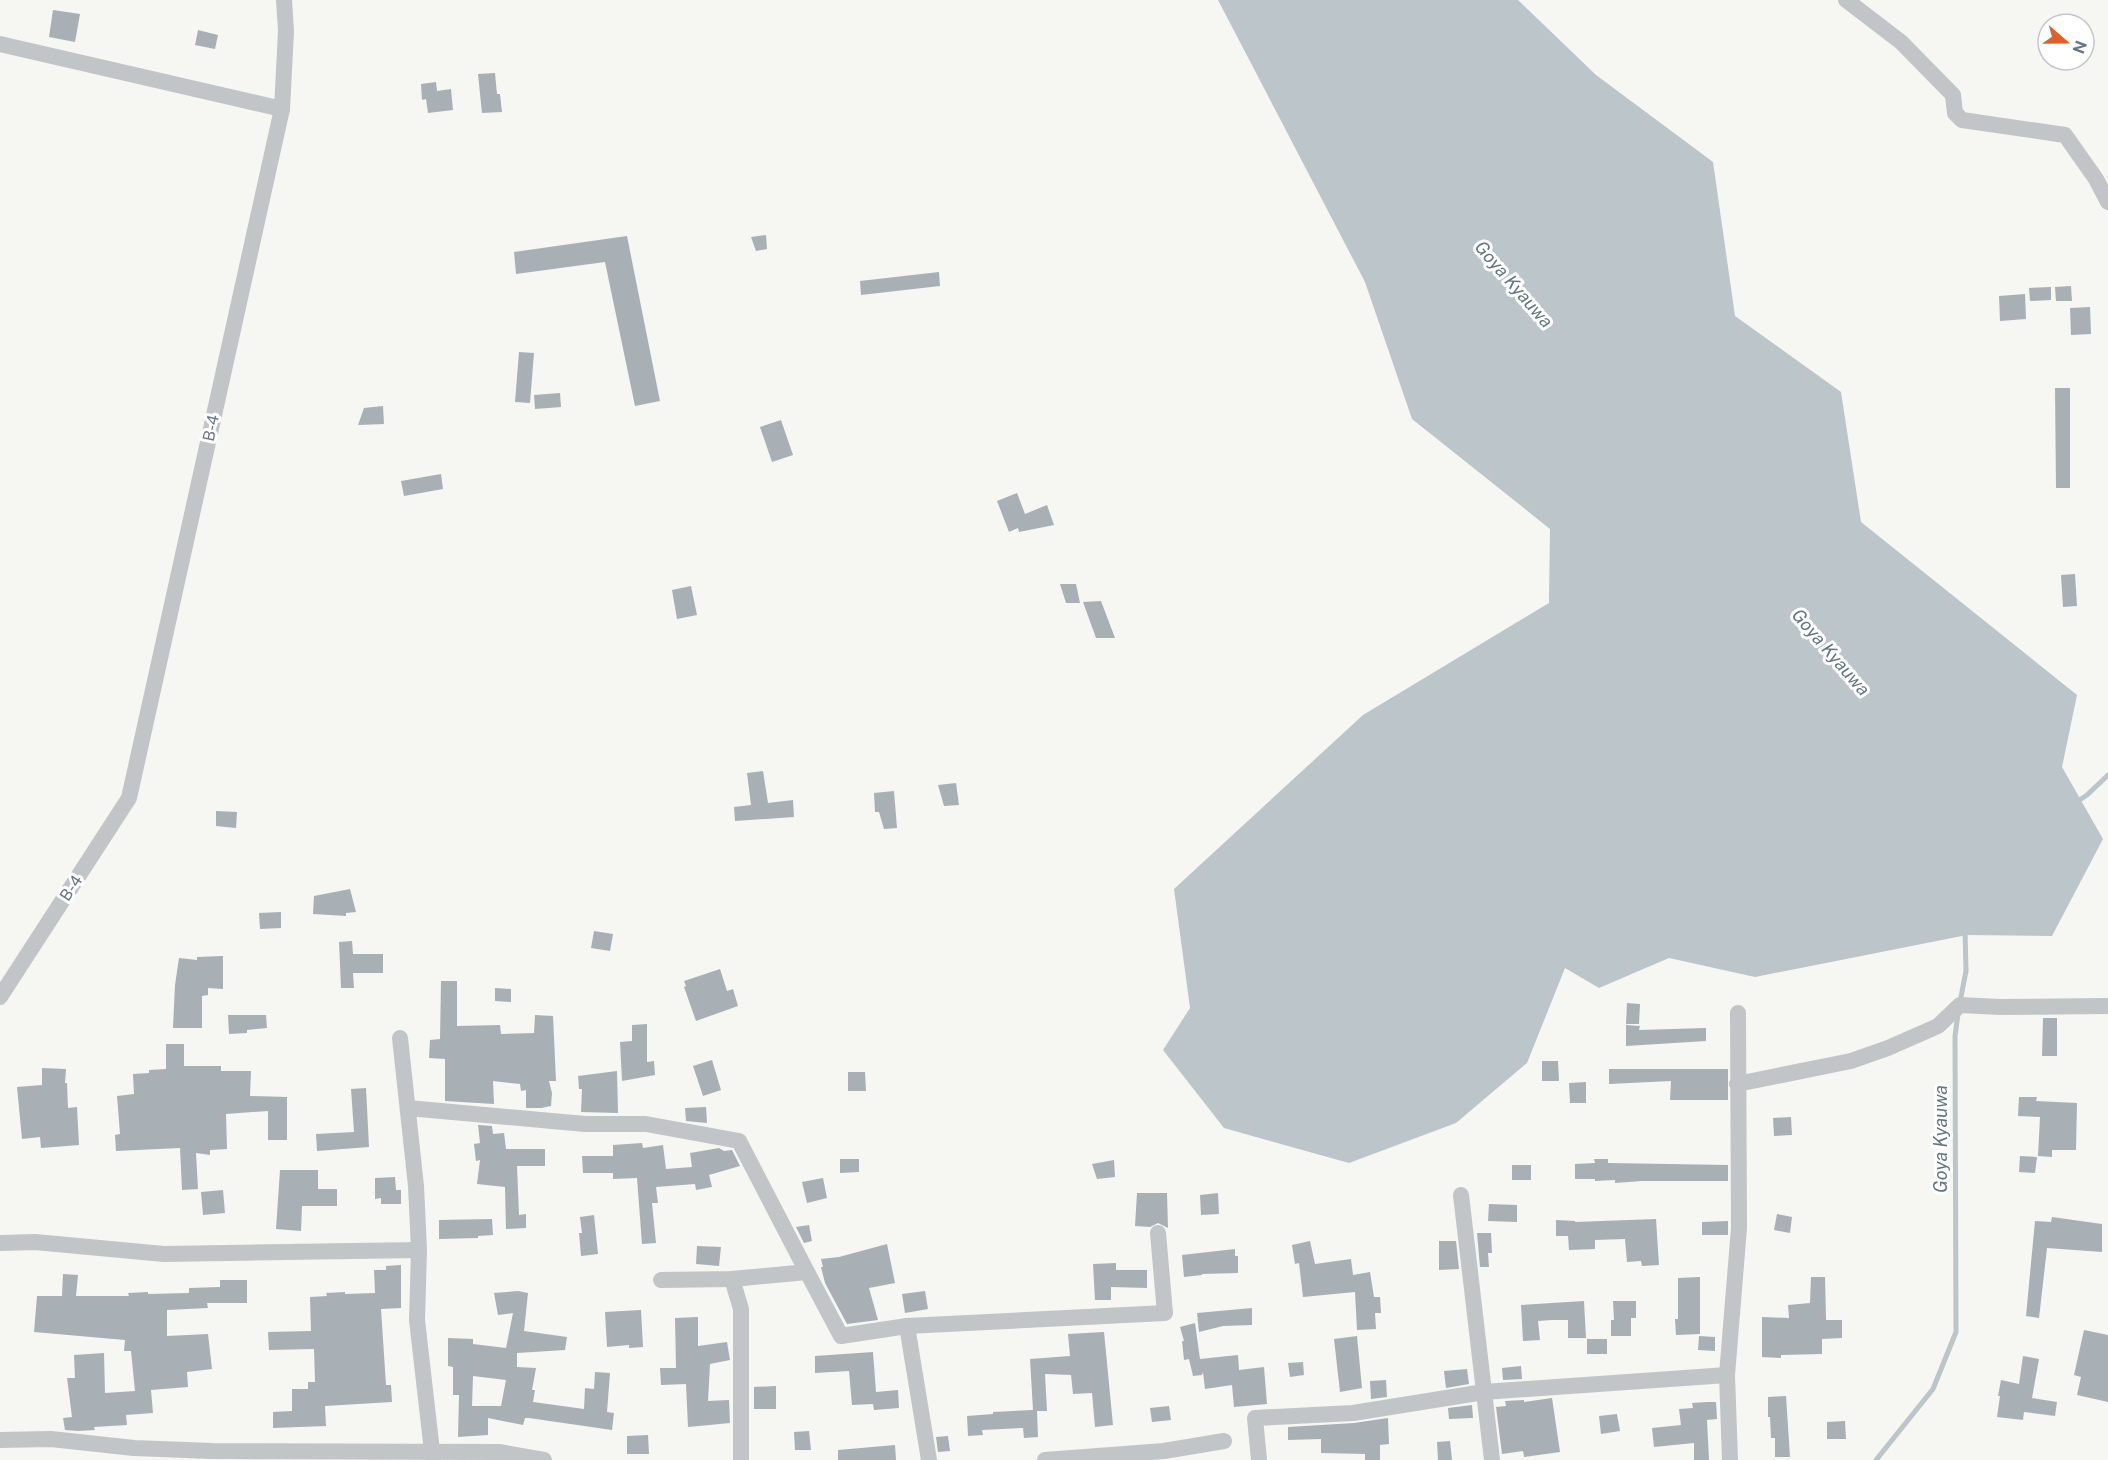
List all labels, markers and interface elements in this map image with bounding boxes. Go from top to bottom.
north arrow [2036,12,2096,72]
text: N [2069,38,2091,56]
water label: Goya Kyauwa [1471,236,1557,332]
street label: B-4 [199,413,223,443]
water label: Goya Kyauwa [1788,604,1874,700]
street label: B-4 [56,872,86,904]
water label: Goya Kyauwa [1930,1085,1951,1193]

